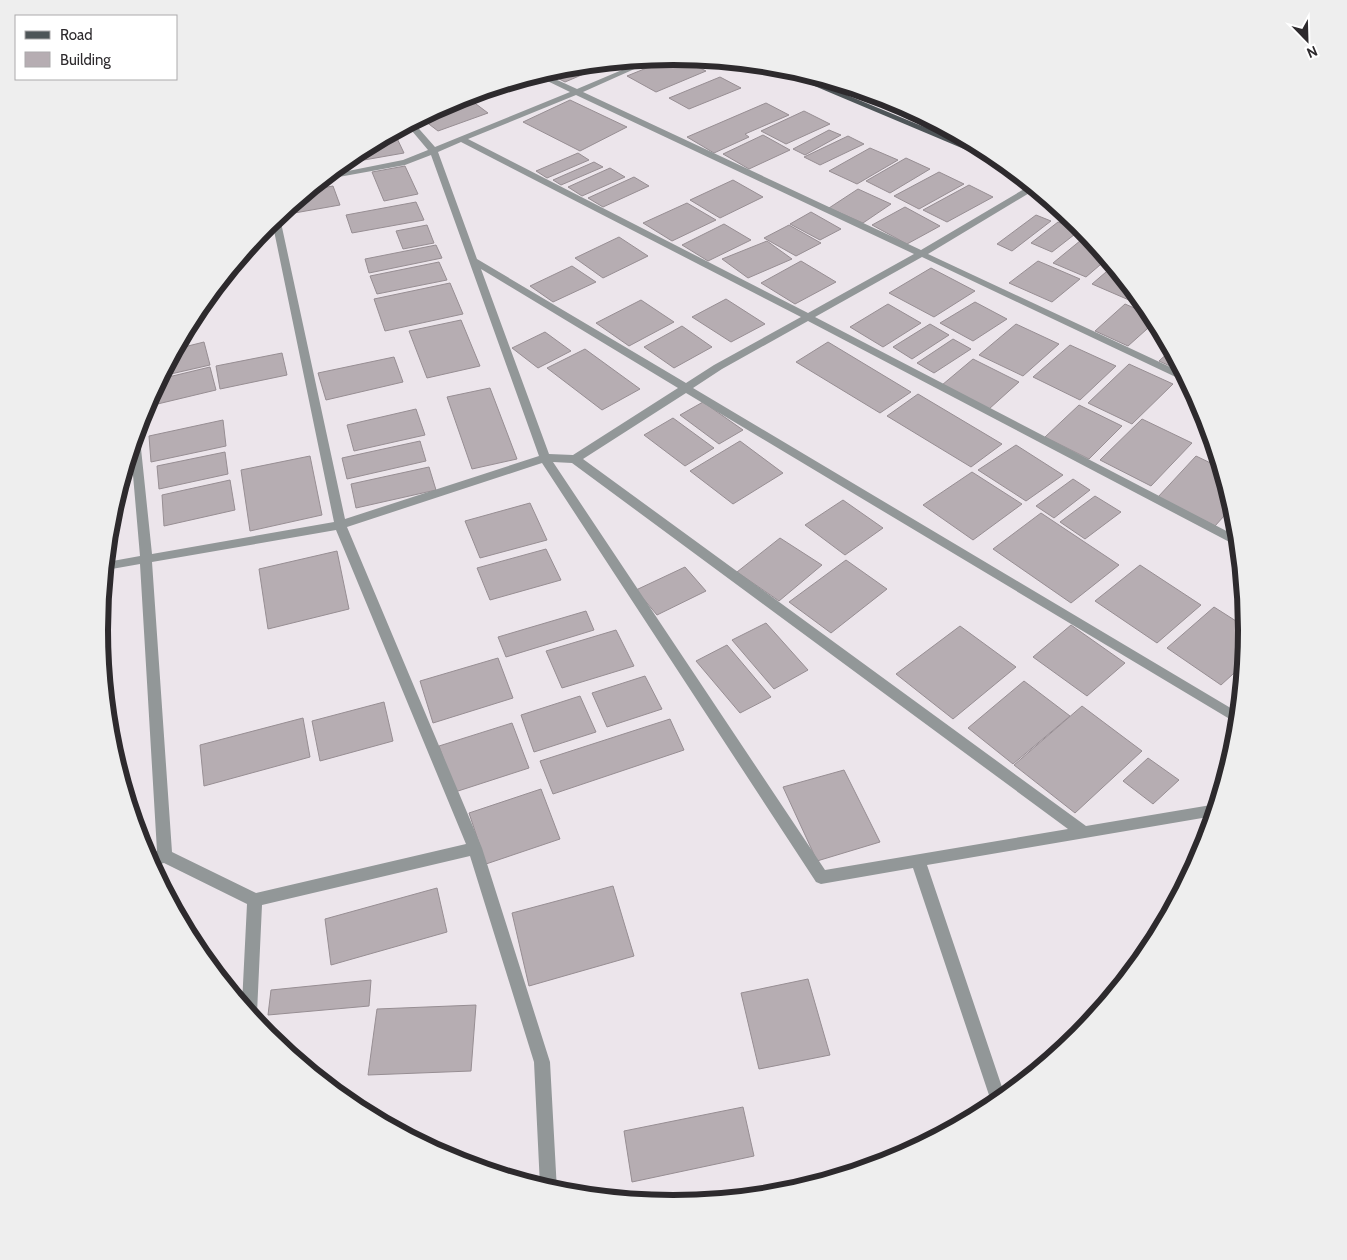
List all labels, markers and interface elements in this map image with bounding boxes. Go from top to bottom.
legend [15,15,178,80]
north arrow [1282,15,1332,65]
text: Road [60,26,93,44]
text: N [1304,42,1320,62]
text: Building [60,51,111,69]

